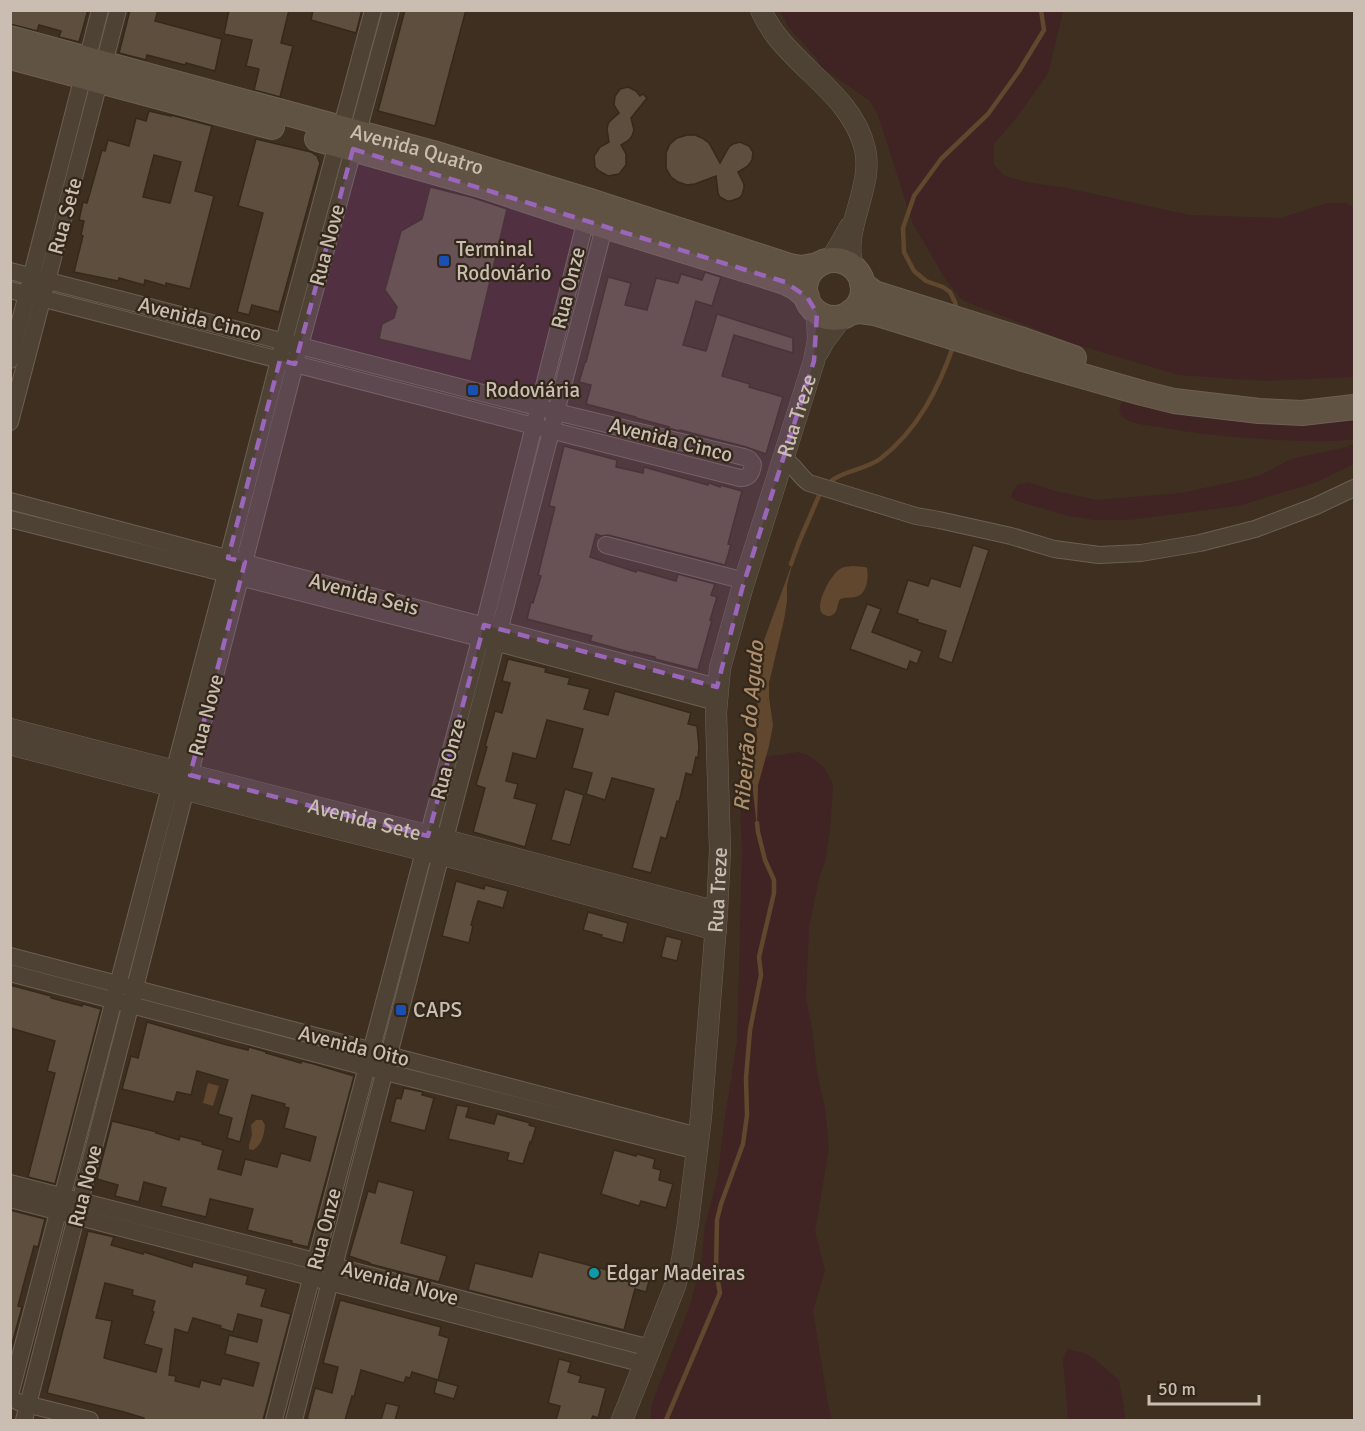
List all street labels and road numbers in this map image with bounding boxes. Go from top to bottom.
street label: Avenida Quatro [348,118,487,181]
street label: Rua Sete [42,175,88,257]
street label: Rua Nove [304,201,350,289]
street label: Rua Onze [545,244,591,332]
street label: Avenida Cinco [136,291,264,347]
street label: Rua Treze [771,371,822,460]
street label: Avenida Cinco [607,412,735,468]
street label: Avenida Seis [306,567,422,621]
street label: Rua Nove [183,671,229,759]
street label: Rua Onze [425,715,471,803]
street label: Avenida Sete [305,793,424,846]
street label: Rua Treze [702,847,733,934]
street label: Avenida Oito [296,1020,412,1072]
street label: Rua Nove [62,1142,108,1230]
street label: Rua Onze [301,1185,347,1273]
street label: Avenida Nove [338,1255,462,1311]

